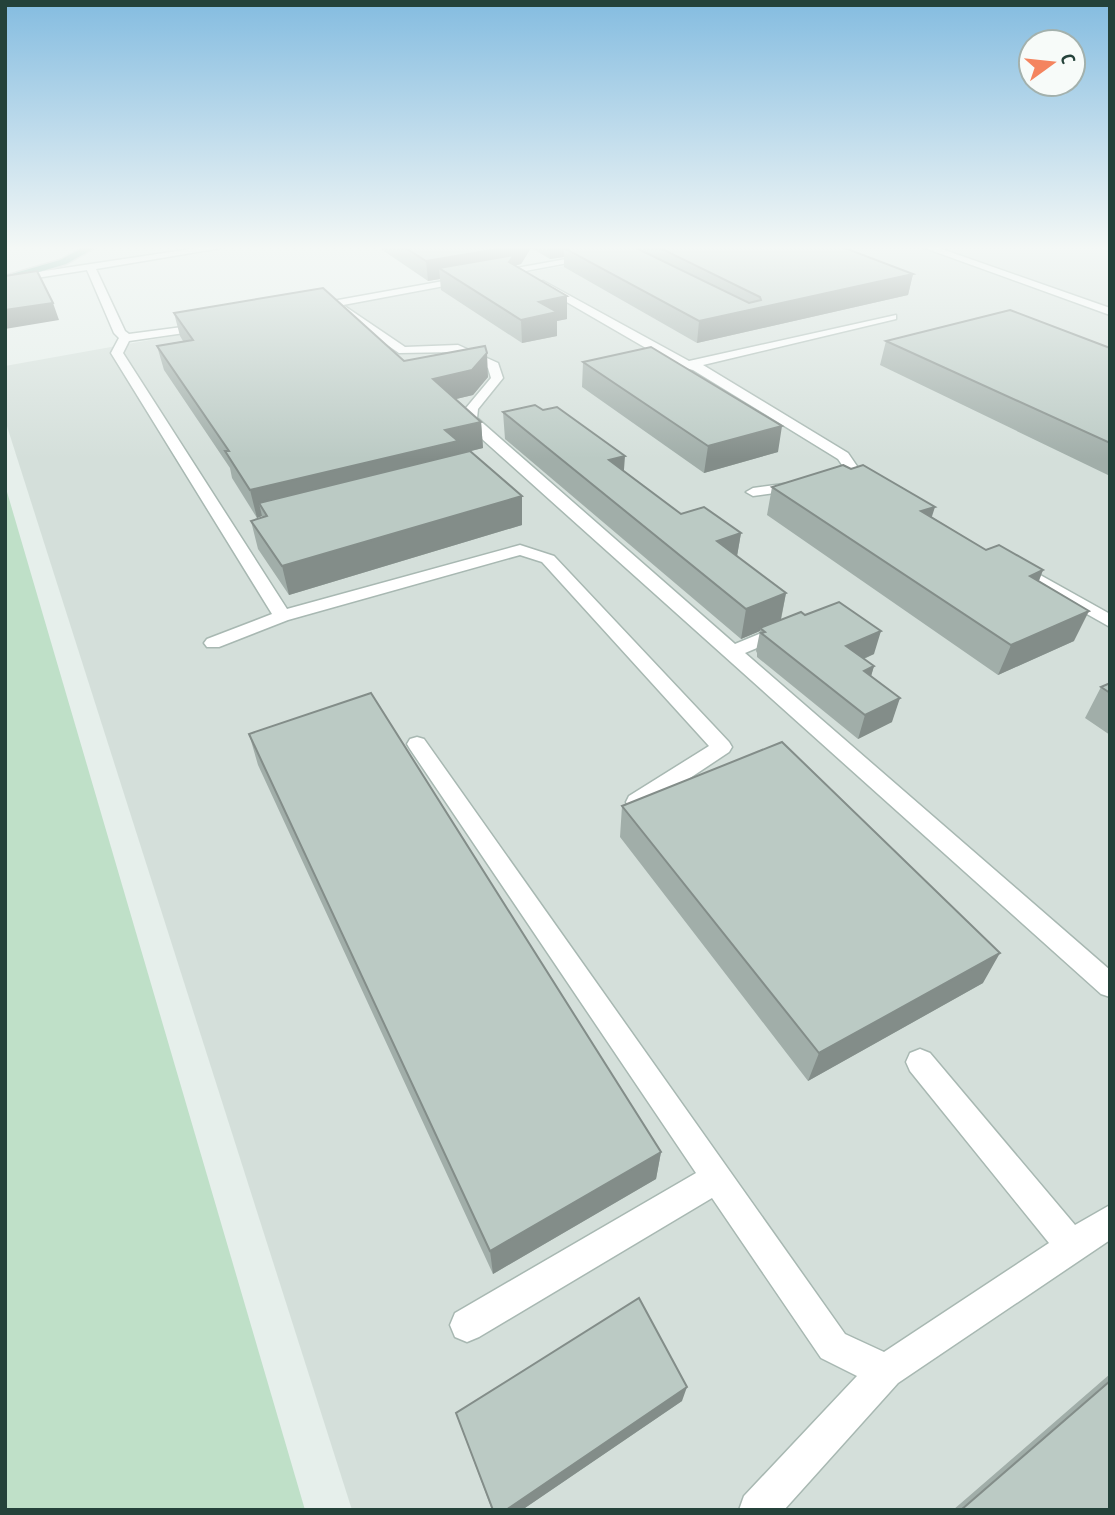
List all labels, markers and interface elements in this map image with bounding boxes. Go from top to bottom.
north arrow [1017,28,1087,98]
text: С [1056,51,1081,66]

